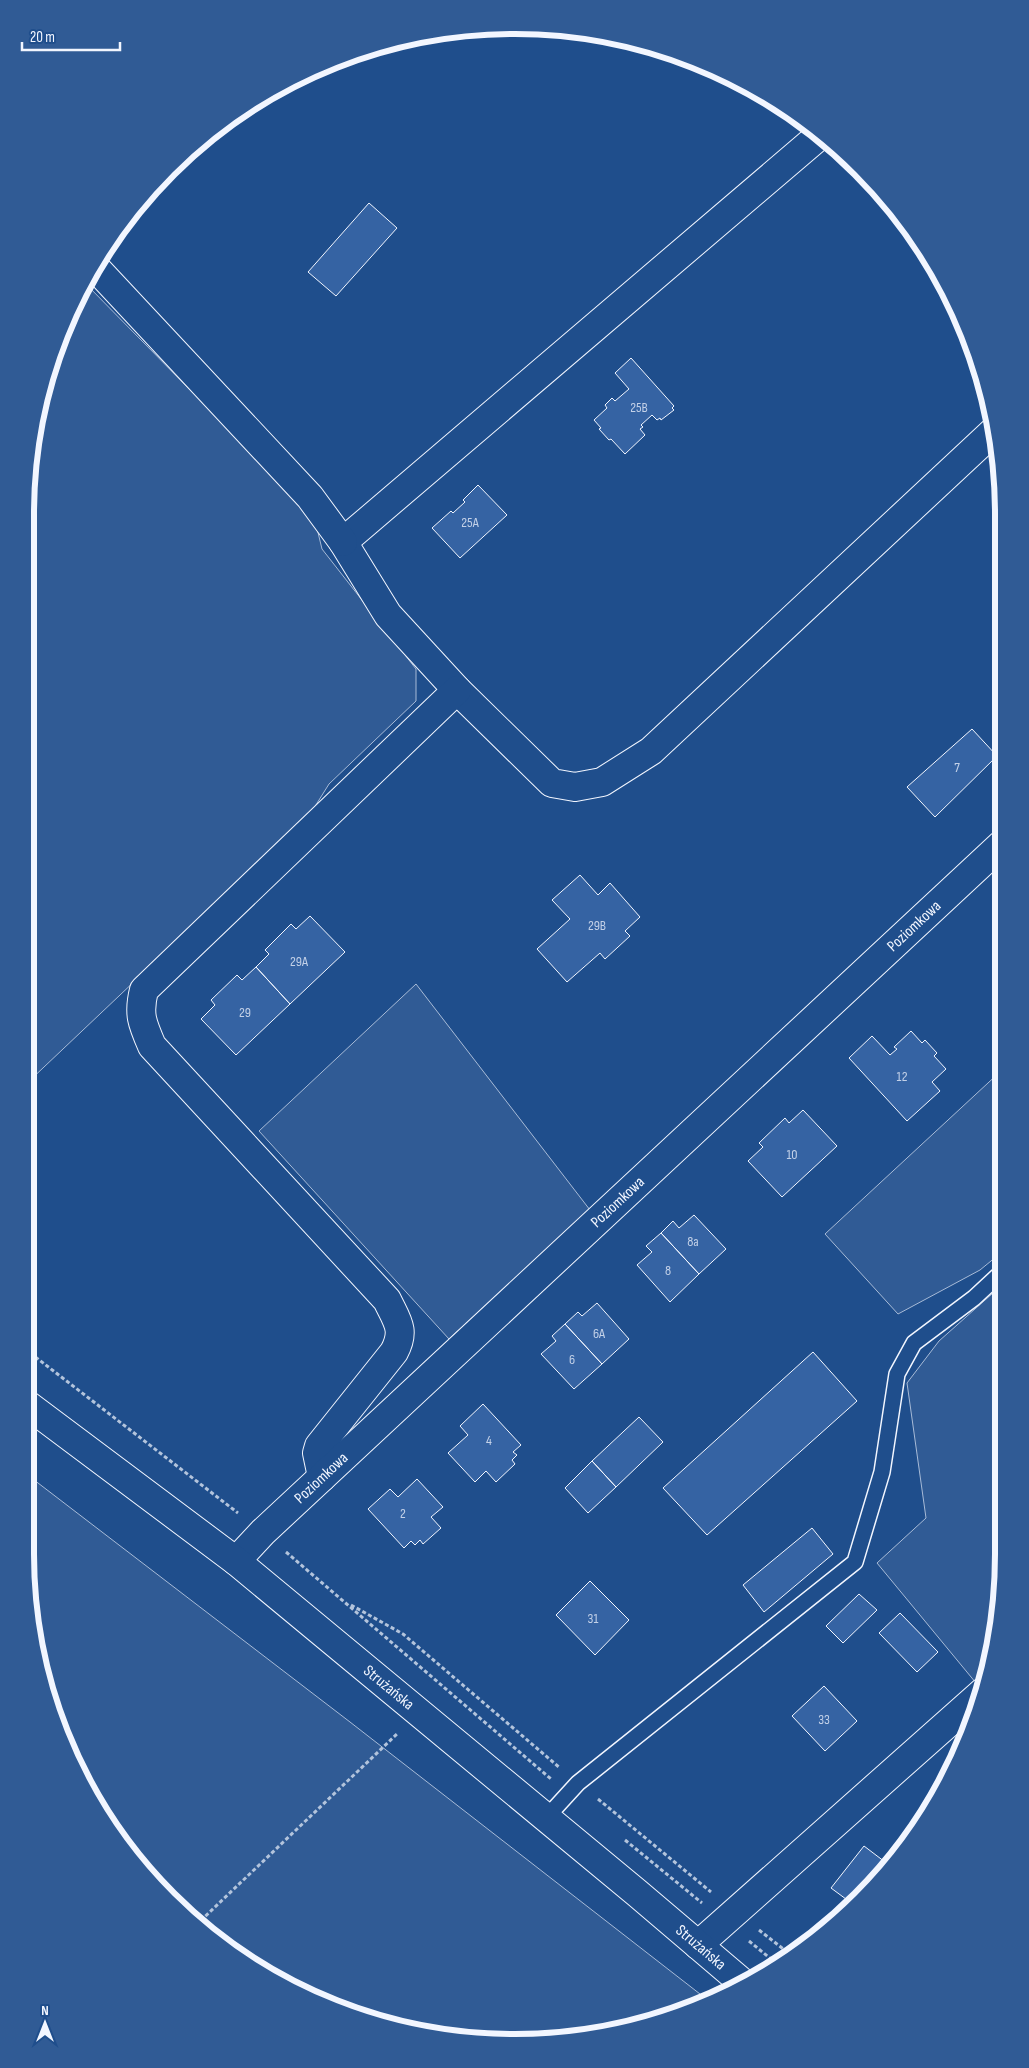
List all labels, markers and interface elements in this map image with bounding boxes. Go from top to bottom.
scale bar [22,20,120,52]
text: 20 m [30,28,55,47]
house number: 25B [630,399,648,416]
house number: 25A [461,514,480,531]
house number: 7 [954,759,960,776]
street label: Poziomkowa [883,896,945,956]
house number: 29B [588,917,606,934]
house number: 29A [290,953,309,970]
house number: 29 [239,1004,251,1021]
house number: 12 [897,1068,908,1085]
house number: 10 [786,1146,798,1163]
street label: Poziomkowa [587,1172,648,1232]
house number: 8a [687,1233,699,1250]
house number: 8 [665,1262,671,1279]
house number: 6A [593,1325,606,1342]
house number: 6 [569,1351,575,1368]
house number: 4 [486,1432,492,1449]
street label: Poziomkowa [290,1448,352,1507]
house number: 2 [400,1505,406,1522]
house number: 31 [588,1610,598,1627]
street label: Strużańska [360,1661,418,1714]
house number: 33 [818,1711,830,1728]
street label: Strużańska [672,1921,730,1974]
north arrow [20,1998,70,2048]
text: N [41,2002,49,2019]

